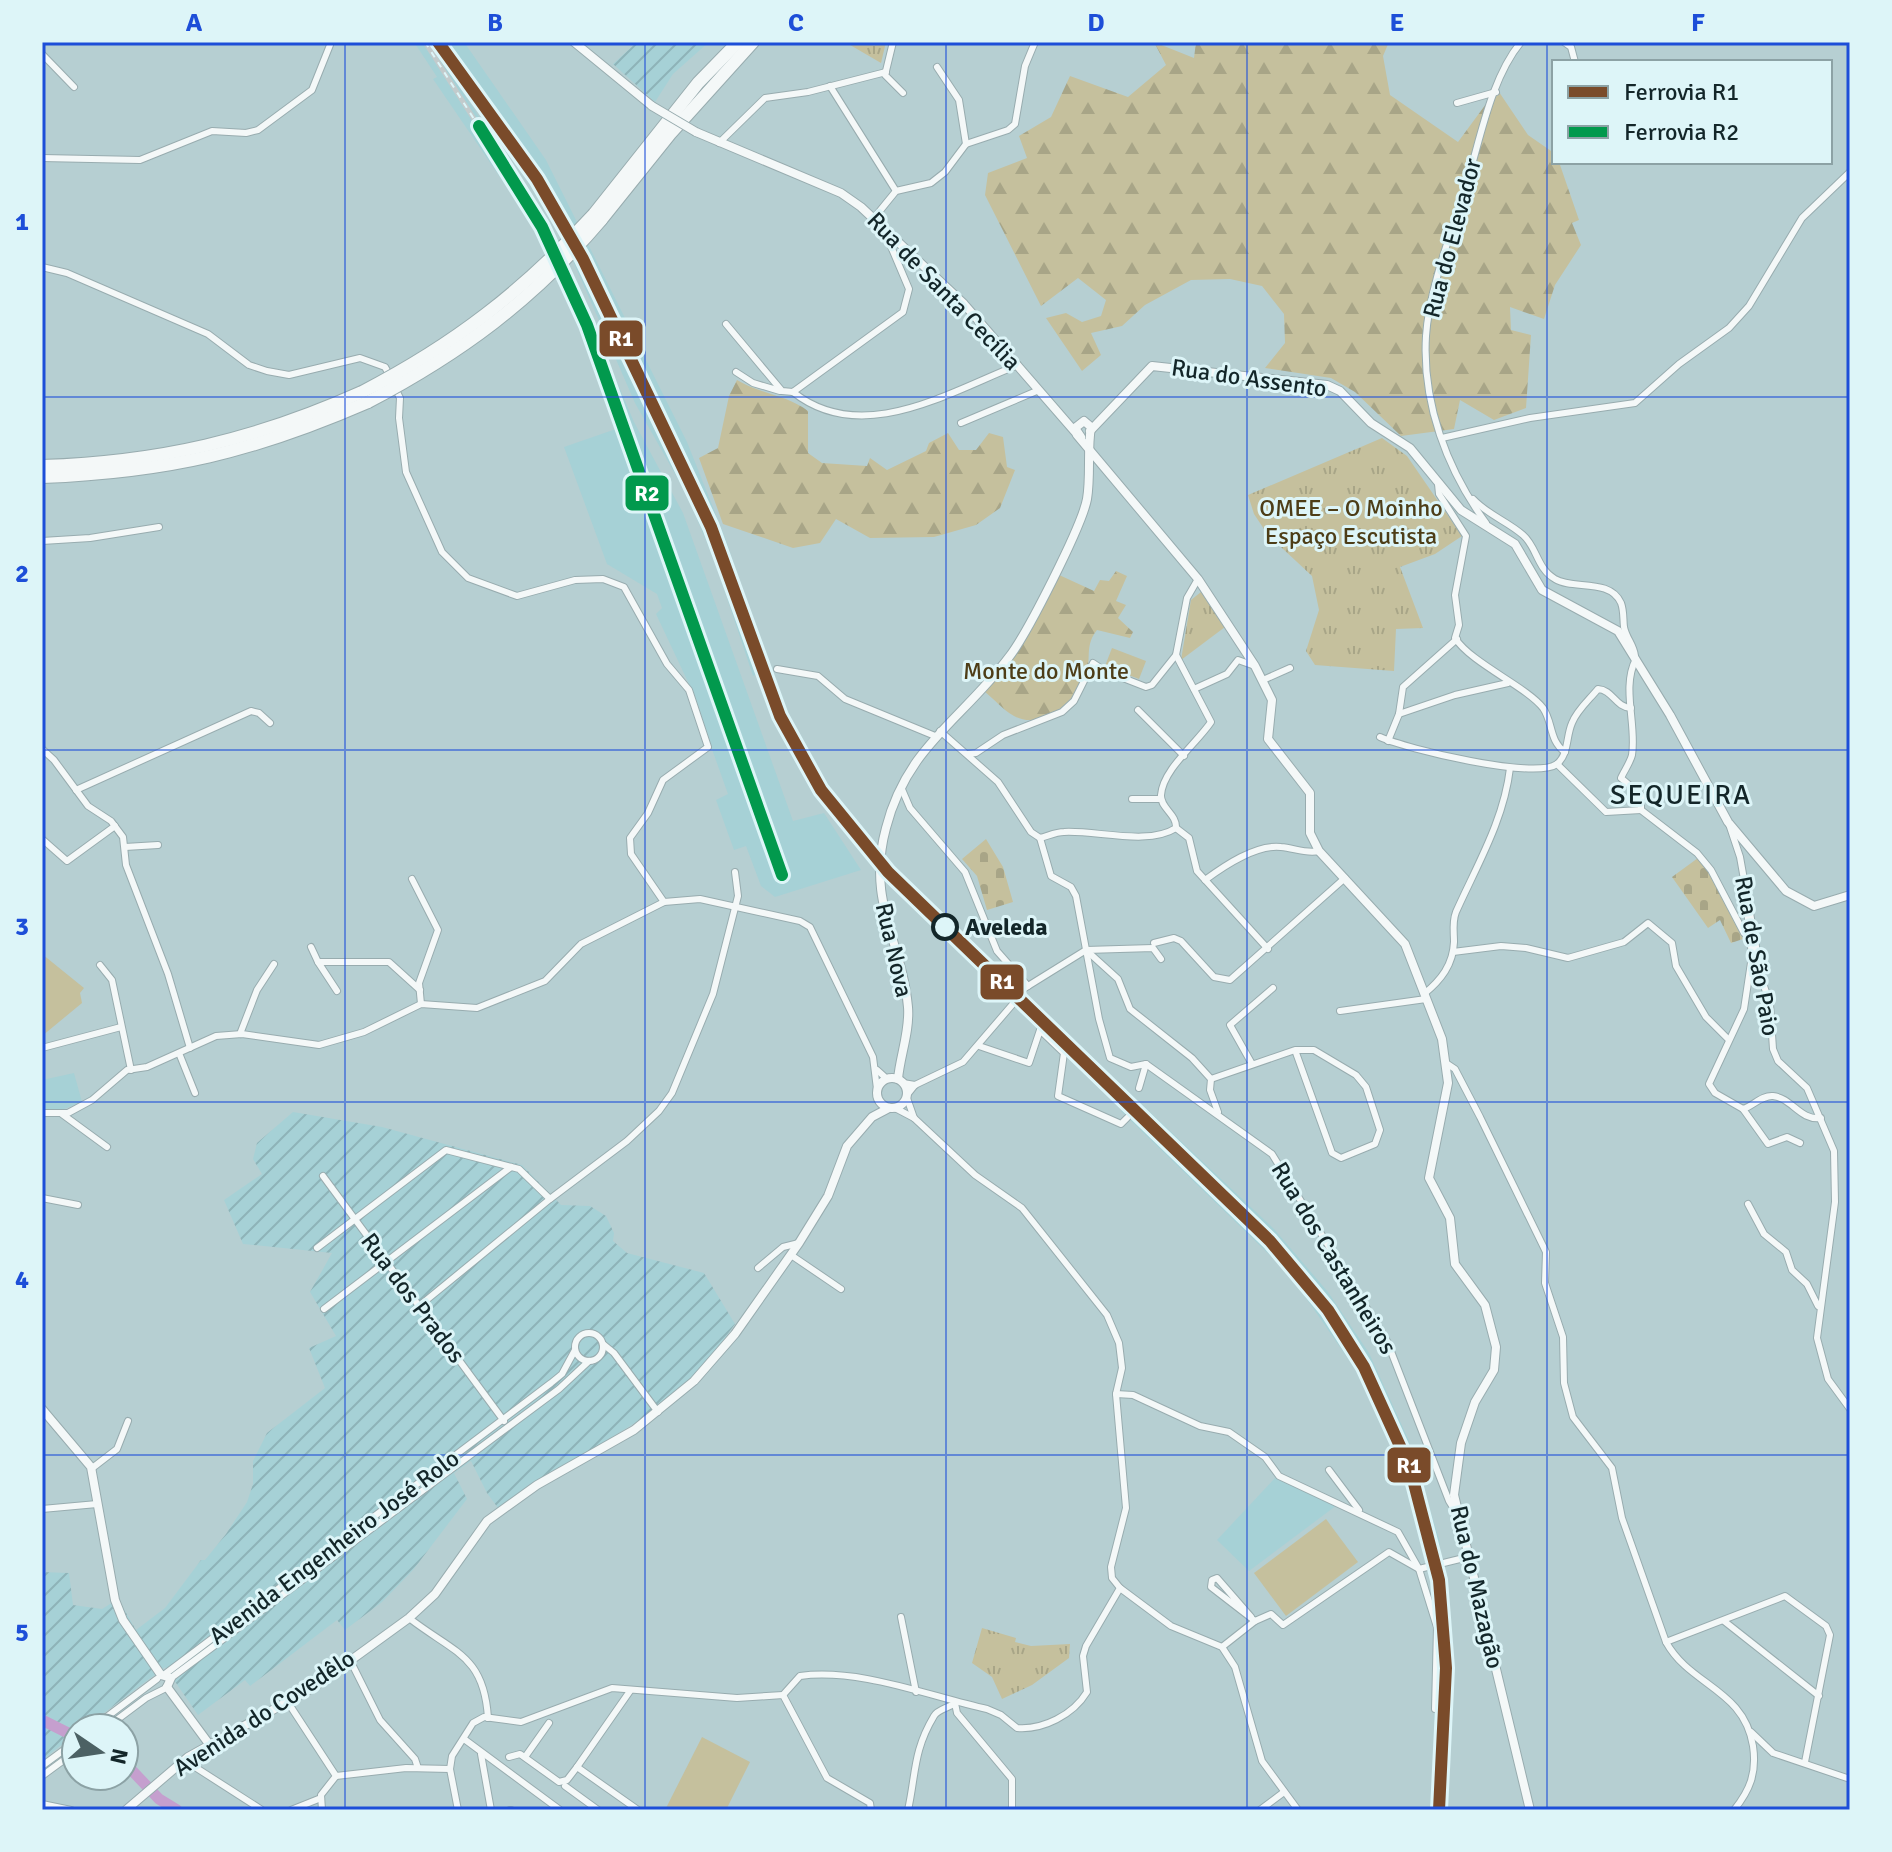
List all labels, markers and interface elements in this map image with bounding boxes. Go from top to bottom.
text: A [186,7,203,39]
text: B [487,7,503,39]
text: C [788,7,804,39]
text: D [1087,7,1105,39]
text: E [1390,7,1404,39]
text: F [1691,7,1705,39]
legend [1552,60,1832,164]
text: Ferrovia R1 [1624,77,1739,107]
text: Ferrovia R2 [1624,117,1739,147]
street label: Rua do Elevador [1416,155,1488,321]
street label: Rua de Santa Cecília [861,205,1027,377]
text: 1 [15,206,29,238]
line badge: R1 [598,319,644,358]
text: R1 [608,325,634,352]
street label: Rua do Assento [1169,352,1329,404]
line badge: R2 [624,474,670,512]
text: R2 [634,480,660,507]
park label: OMEE – O Moinho Espaço Escutista [1259,493,1443,551]
text: 2 [15,558,29,590]
park label: Monte do Monte [963,656,1129,686]
district label: SEQUEIRA [1610,778,1752,812]
street label: Rua de São Paio [1728,874,1786,1038]
street label: Rua Nova [869,900,919,1000]
text: 3 [15,911,29,943]
place label: Aveleda [965,912,1048,942]
marker: Aveleda [932,914,958,940]
line badge: R1 [979,963,1025,1001]
text: R1 [989,968,1015,995]
street label: Rua dos Castanheiros [1265,1156,1403,1360]
street label: Rua dos Prados [354,1227,472,1369]
text: 4 [15,1264,29,1296]
street label: Avenida Engenheiro José Rolo [203,1443,465,1651]
line badge: R1 [1386,1446,1432,1484]
text: R1 [1396,1452,1422,1479]
street label: Rua do Mazagão [1444,1503,1510,1671]
text: 5 [15,1617,29,1649]
street label: Avenida do Covedêlo [168,1643,360,1783]
north arrow [60,1712,140,1792]
text: N [104,1746,134,1767]

